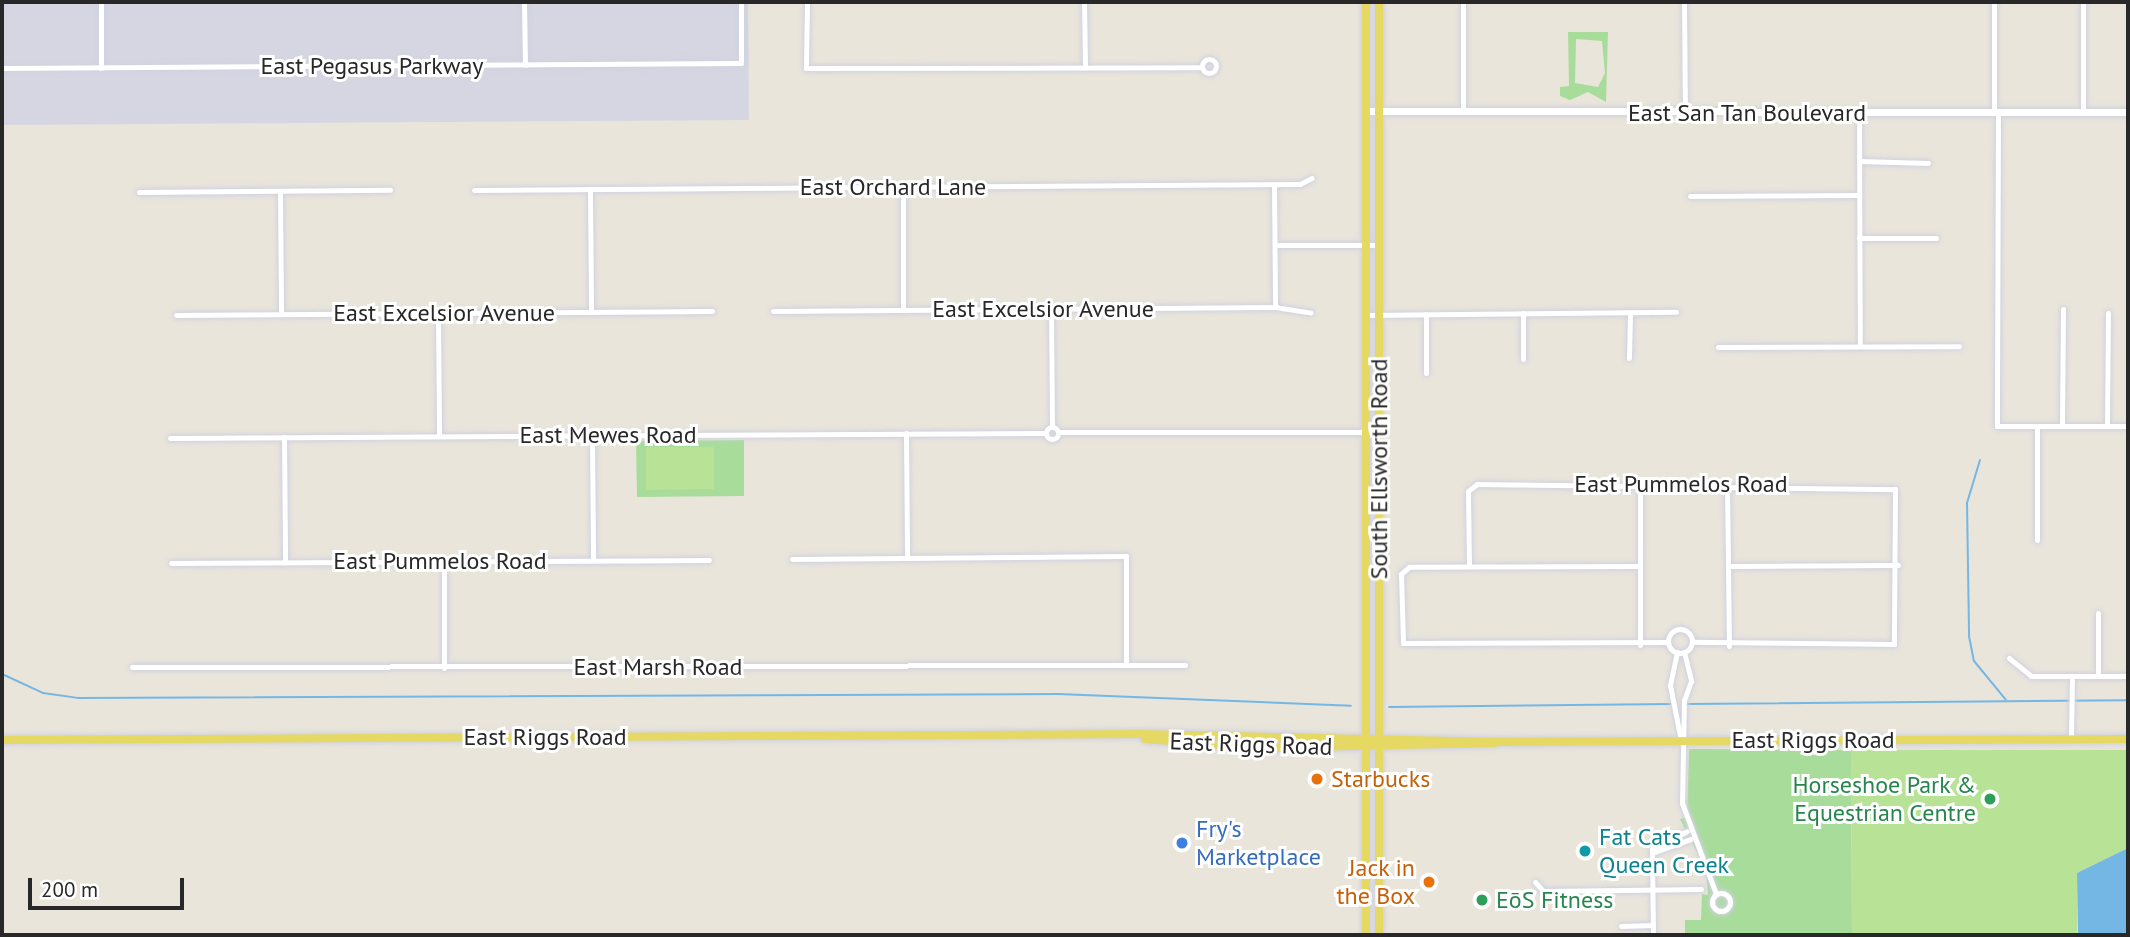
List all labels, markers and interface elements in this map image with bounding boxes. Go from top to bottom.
street label: East Pegasus Parkway [260,52,484,80]
street label: East San Tan Boulevard [1628,99,1866,127]
street label: East Orchard Lane [800,173,986,201]
street label: East Excelsior Avenue [932,295,1154,323]
street label: East Excelsior Avenue [333,299,555,327]
street label: South Ellsworth Road [1365,359,1393,579]
street label: East Mewes Road [519,421,697,449]
street label: East Pummelos Road [1574,470,1788,498]
street label: East Pummelos Road [333,547,547,575]
street label: East Marsh Road [574,653,742,681]
street label: East Riggs Road [463,723,627,751]
street label: East Riggs Road [1731,726,1895,754]
street label: East Riggs Road [1169,727,1333,761]
place label: Starbucks [1331,765,1430,793]
marker: Starbucks [1309,771,1325,787]
place label: Horseshoe Park & Equestrian Centre [1792,771,1976,827]
marker: Horseshoe Park & Equestrian Centre [1982,791,1998,807]
place label: Fry's Marketplace [1196,815,1321,871]
place label: Fat Cats Queen Creek [1599,823,1729,879]
marker: Fry's Marketplace [1174,835,1190,851]
marker: Fat Cats Queen Creek [1577,843,1593,859]
place label: Jack in the Box [1336,854,1415,910]
scale bar [32,864,187,908]
marker: Jack in the Box [1421,874,1437,890]
text: 200 m [41,876,98,903]
place label: EōS Fitness [1496,886,1613,914]
marker: EōS Fitness [1474,892,1490,908]

